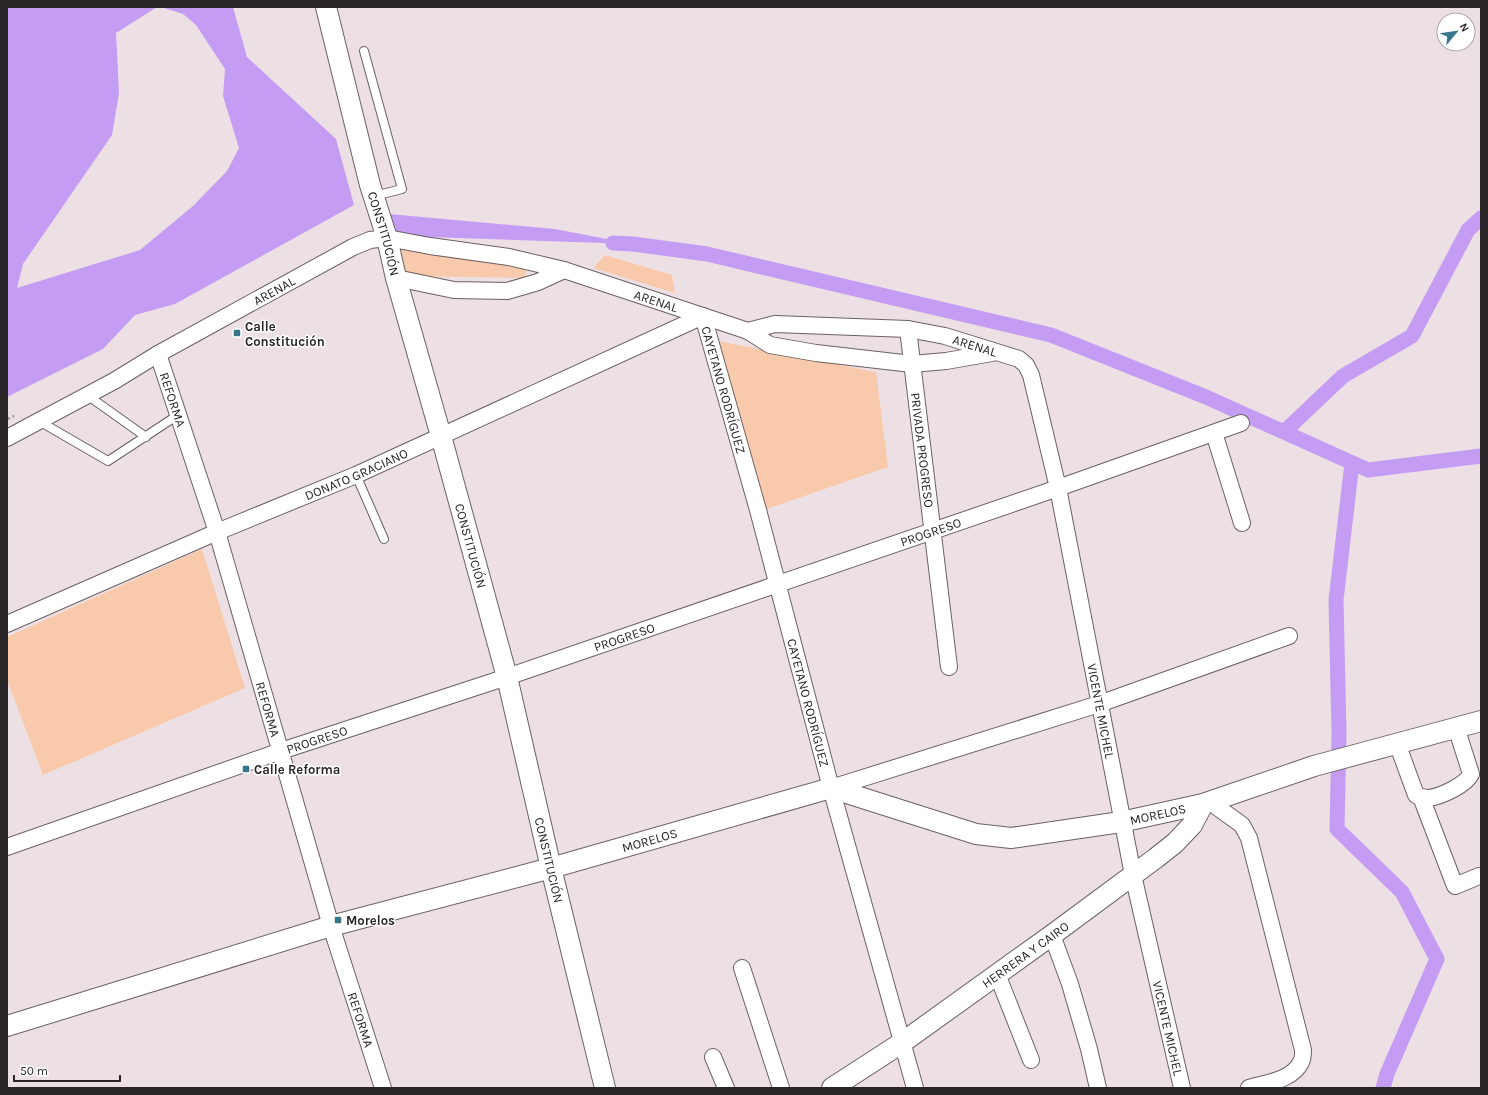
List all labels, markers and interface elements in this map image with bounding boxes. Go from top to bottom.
north arrow [1436,12,1476,52]
text: N [1457,21,1472,34]
street label: CONSTITUCIÓN [365,189,403,277]
street label: ARENAL [250,273,297,308]
street label: ARENAL [632,286,680,315]
place label: Calle Constitución [245,319,325,349]
street label: CAYETANO RODRÍGUEZ [699,324,749,455]
marker: Calle Constitución [232,328,242,338]
street label: ARENAL [951,331,999,359]
street label: REFORMA [157,370,189,429]
street label: PRIVADA PROGRESO [908,392,937,509]
street label: DONATO GRACIANO [302,445,410,503]
street label: CONSTITUCIÓN [452,502,490,590]
street label: PROGRESO [898,514,963,549]
street label: PROGRESO [592,619,657,654]
street label: CAYETANO RODRÍGUEZ [785,637,833,768]
street label: VICENTE MICHEL [1085,662,1118,760]
street label: REFORMA [253,680,284,739]
street label: PROGRESO [284,722,349,756]
place label: Calle Reforma [254,762,340,777]
marker: Calle Reforma [241,764,251,774]
street label: MORELOS [1128,800,1187,827]
street label: CONSTITUCIÓN [532,816,567,904]
street label: MORELOS [620,825,679,855]
place label: Morelos [346,913,395,928]
marker: Morelos [333,915,343,925]
street label: HERRERA Y CAIRO [979,918,1072,991]
street label: VICENTE MICHEL [1150,979,1186,1077]
street label: REFORMA [345,990,377,1050]
scale bar [14,1057,120,1083]
text: 50 m [20,1064,48,1078]

